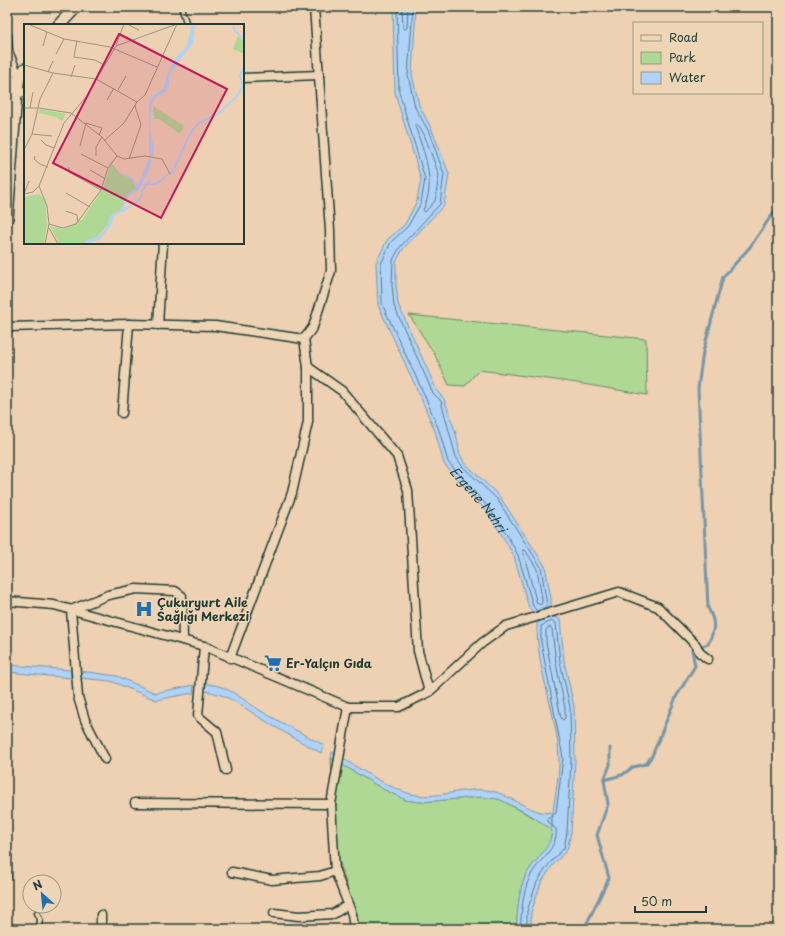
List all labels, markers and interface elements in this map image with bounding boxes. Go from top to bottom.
legend [633,22,763,94]
inset map [24,24,244,244]
text: Road [669,28,698,46]
text: Park [669,48,696,66]
text: Water [669,68,706,86]
water label: Ergene Nehri [446,462,513,538]
place label: Çukuryurt Aile Sağlığı Merkezi [157,593,250,625]
hospital icon: Çukuryurt Aile Sağlığı Merkezi [134,599,154,619]
supermarket icon: Er-Yalçın Gıda [263,653,283,673]
place label: Er-Yalçın Gıda [286,654,373,672]
north arrow [22,874,62,914]
text: N [29,875,45,894]
scale bar [635,888,706,914]
text: 50 m [641,892,672,910]

